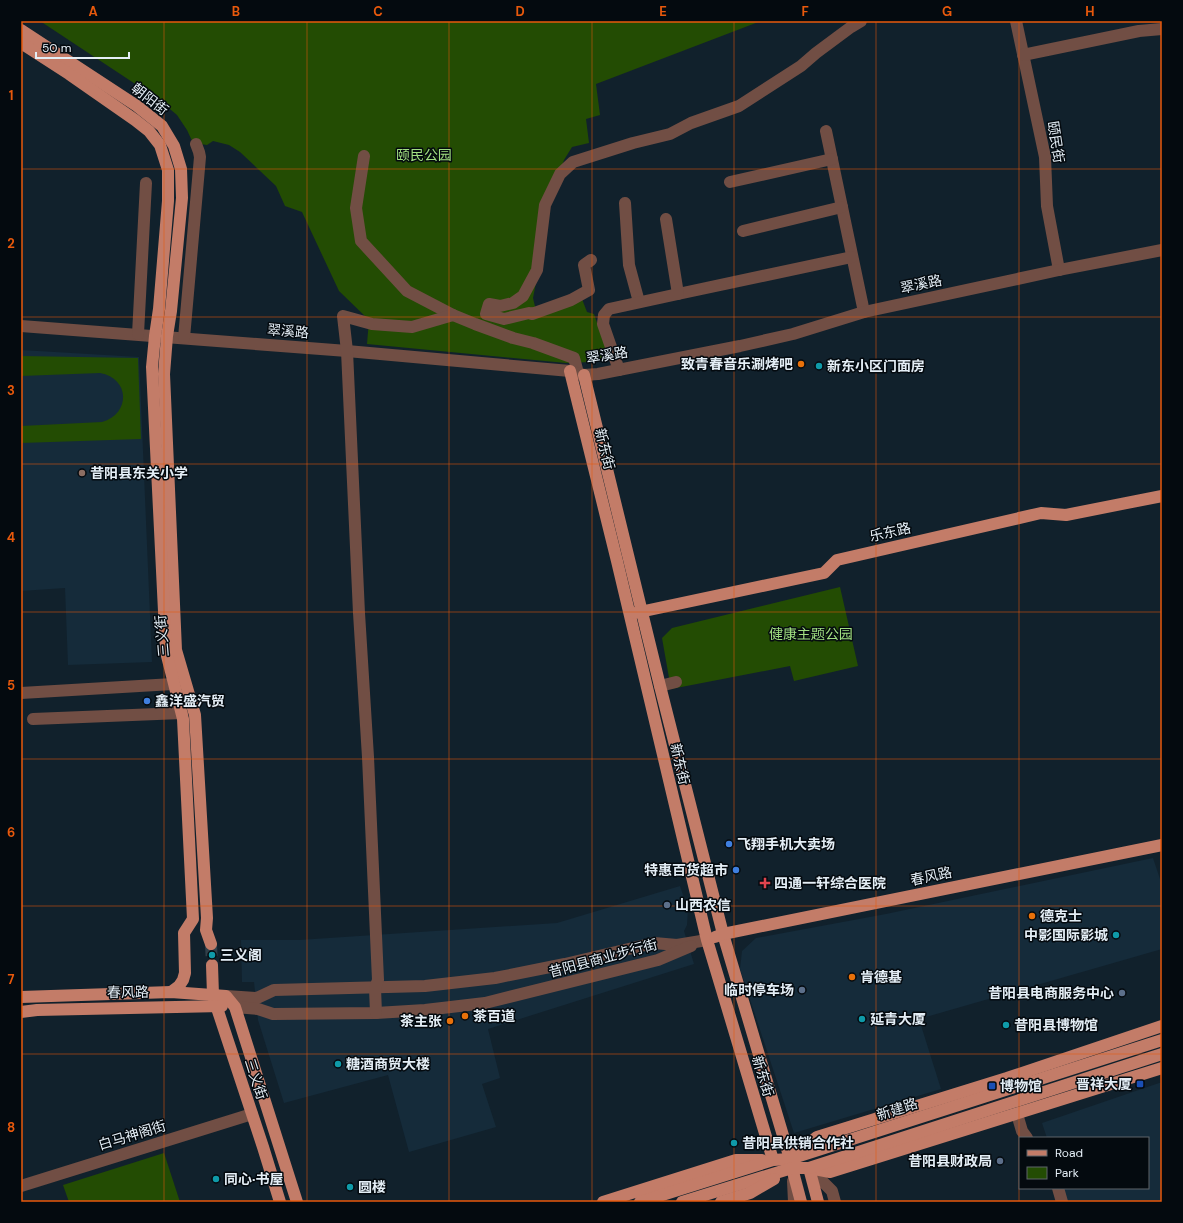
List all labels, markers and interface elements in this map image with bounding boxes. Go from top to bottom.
text: A [88,3,98,20]
text: B [232,3,240,20]
text: C [373,3,383,20]
text: D [515,3,525,20]
text: E [659,3,667,20]
text: F [801,3,809,20]
text: G [942,3,952,20]
text: H [1085,3,1095,20]
scale bar [36,34,129,60]
text: 50 m [42,40,71,56]
street label: 朝阳街 [128,79,172,119]
text: 1 [9,87,13,104]
street label: 颐民街 [1044,120,1068,164]
park label: 颐民公园 [396,146,452,164]
text: 2 [7,235,15,252]
street label: 翠溪路 [899,271,943,297]
street label: 翠溪路 [266,320,310,342]
street label: 翠溪路 [585,343,629,367]
place label: 致青春音乐涮烤吧 [681,355,793,373]
place label: 新东小区门面房 [827,357,925,375]
marker: 致青春音乐涮烤吧 [796,359,806,369]
marker: 新东小区门面房 [814,361,824,371]
text: 3 [7,382,15,399]
street label: 新东街 [591,426,619,472]
place label: 昔阳县东关小学 [90,464,188,482]
marker: 昔阳县东关小学 [77,468,87,478]
street label: 乐东路 [868,519,912,545]
text: 4 [7,529,15,546]
street label: 三义街 [151,614,173,658]
park label: 健康主题公园 [769,625,853,643]
text: 5 [7,677,15,694]
place label: 鑫洋盛汽贸 [155,692,225,710]
marker: 鑫洋盛汽贸 [142,696,152,706]
street label: 新东街 [667,742,693,786]
text: 6 [7,824,15,841]
place label: 飞翔手机大卖场 [737,835,835,853]
marker: 飞翔手机大卖场 [724,839,734,849]
place label: 特惠百货超市 [644,861,728,879]
street label: 春风路 [909,863,953,889]
marker: 特惠百货超市 [731,865,741,875]
place label: 四通一轩综合医院 [774,874,886,892]
marker: 四通一轩综合医院 [759,877,771,889]
place label: 山西农信 [675,896,731,914]
marker: 山西农信 [662,900,672,910]
place label: 德克士 [1040,907,1082,925]
marker: 德克士 [1027,911,1037,921]
place label: 中影国际影城 [1024,926,1108,944]
marker: 中影国际影城 [1111,930,1121,940]
street label: 昔阳县商业步行街 [547,935,659,981]
place label: 三义阁 [220,946,262,964]
marker: 三义阁 [207,950,217,960]
place label: 肯德基 [860,968,902,986]
text: 7 [8,971,15,988]
marker: 肯德基 [847,972,857,982]
place label: 临时停车场 [724,981,794,999]
street label: 春风路 [107,983,149,1001]
place label: 昔阳县电商服务中心 [988,984,1114,1002]
marker: 临时停车场 [797,985,807,995]
marker: 昔阳县电商服务中心 [1117,988,1127,998]
place label: 茶百道 [473,1007,515,1025]
place label: 延青大厦 [870,1010,926,1028]
marker: 茶百道 [460,1011,470,1021]
place label: 茶主张 [400,1012,442,1030]
marker: 延青大厦 [857,1014,867,1024]
marker: 茶主张 [445,1016,455,1026]
place label: 昔阳县博物馆 [1014,1016,1098,1034]
marker: 昔阳县博物馆 [1001,1020,1011,1030]
street label: 新东街 [748,1053,778,1099]
place label: 糖酒商贸大楼 [346,1055,430,1073]
street label: 三义街 [241,1056,271,1102]
marker: 糖酒商贸大楼 [333,1059,343,1069]
place label: 晋祥大厦 [1076,1075,1132,1093]
place label: 博物馆 [1000,1077,1042,1095]
marker: 晋祥大厦 [1135,1079,1145,1089]
marker: 博物馆 [987,1081,997,1091]
street label: 新建路 [874,1094,920,1124]
street label: 白马神阁街 [96,1116,168,1154]
text: 8 [7,1119,15,1136]
place label: 昔阳县供销合作社 [742,1134,854,1152]
legend [1019,1137,1149,1189]
marker: 昔阳县供销合作社 [729,1138,739,1148]
text: Road [1055,1145,1083,1161]
place label: 昔阳县财政局 [908,1152,992,1170]
marker: 昔阳县财政局 [995,1156,1005,1166]
text: Park [1055,1165,1079,1181]
place label: 同心·书屋 [224,1170,284,1188]
marker: 同心·书屋 [211,1174,221,1184]
place label: 圆楼 [358,1178,386,1196]
marker: 圆楼 [345,1182,355,1192]

